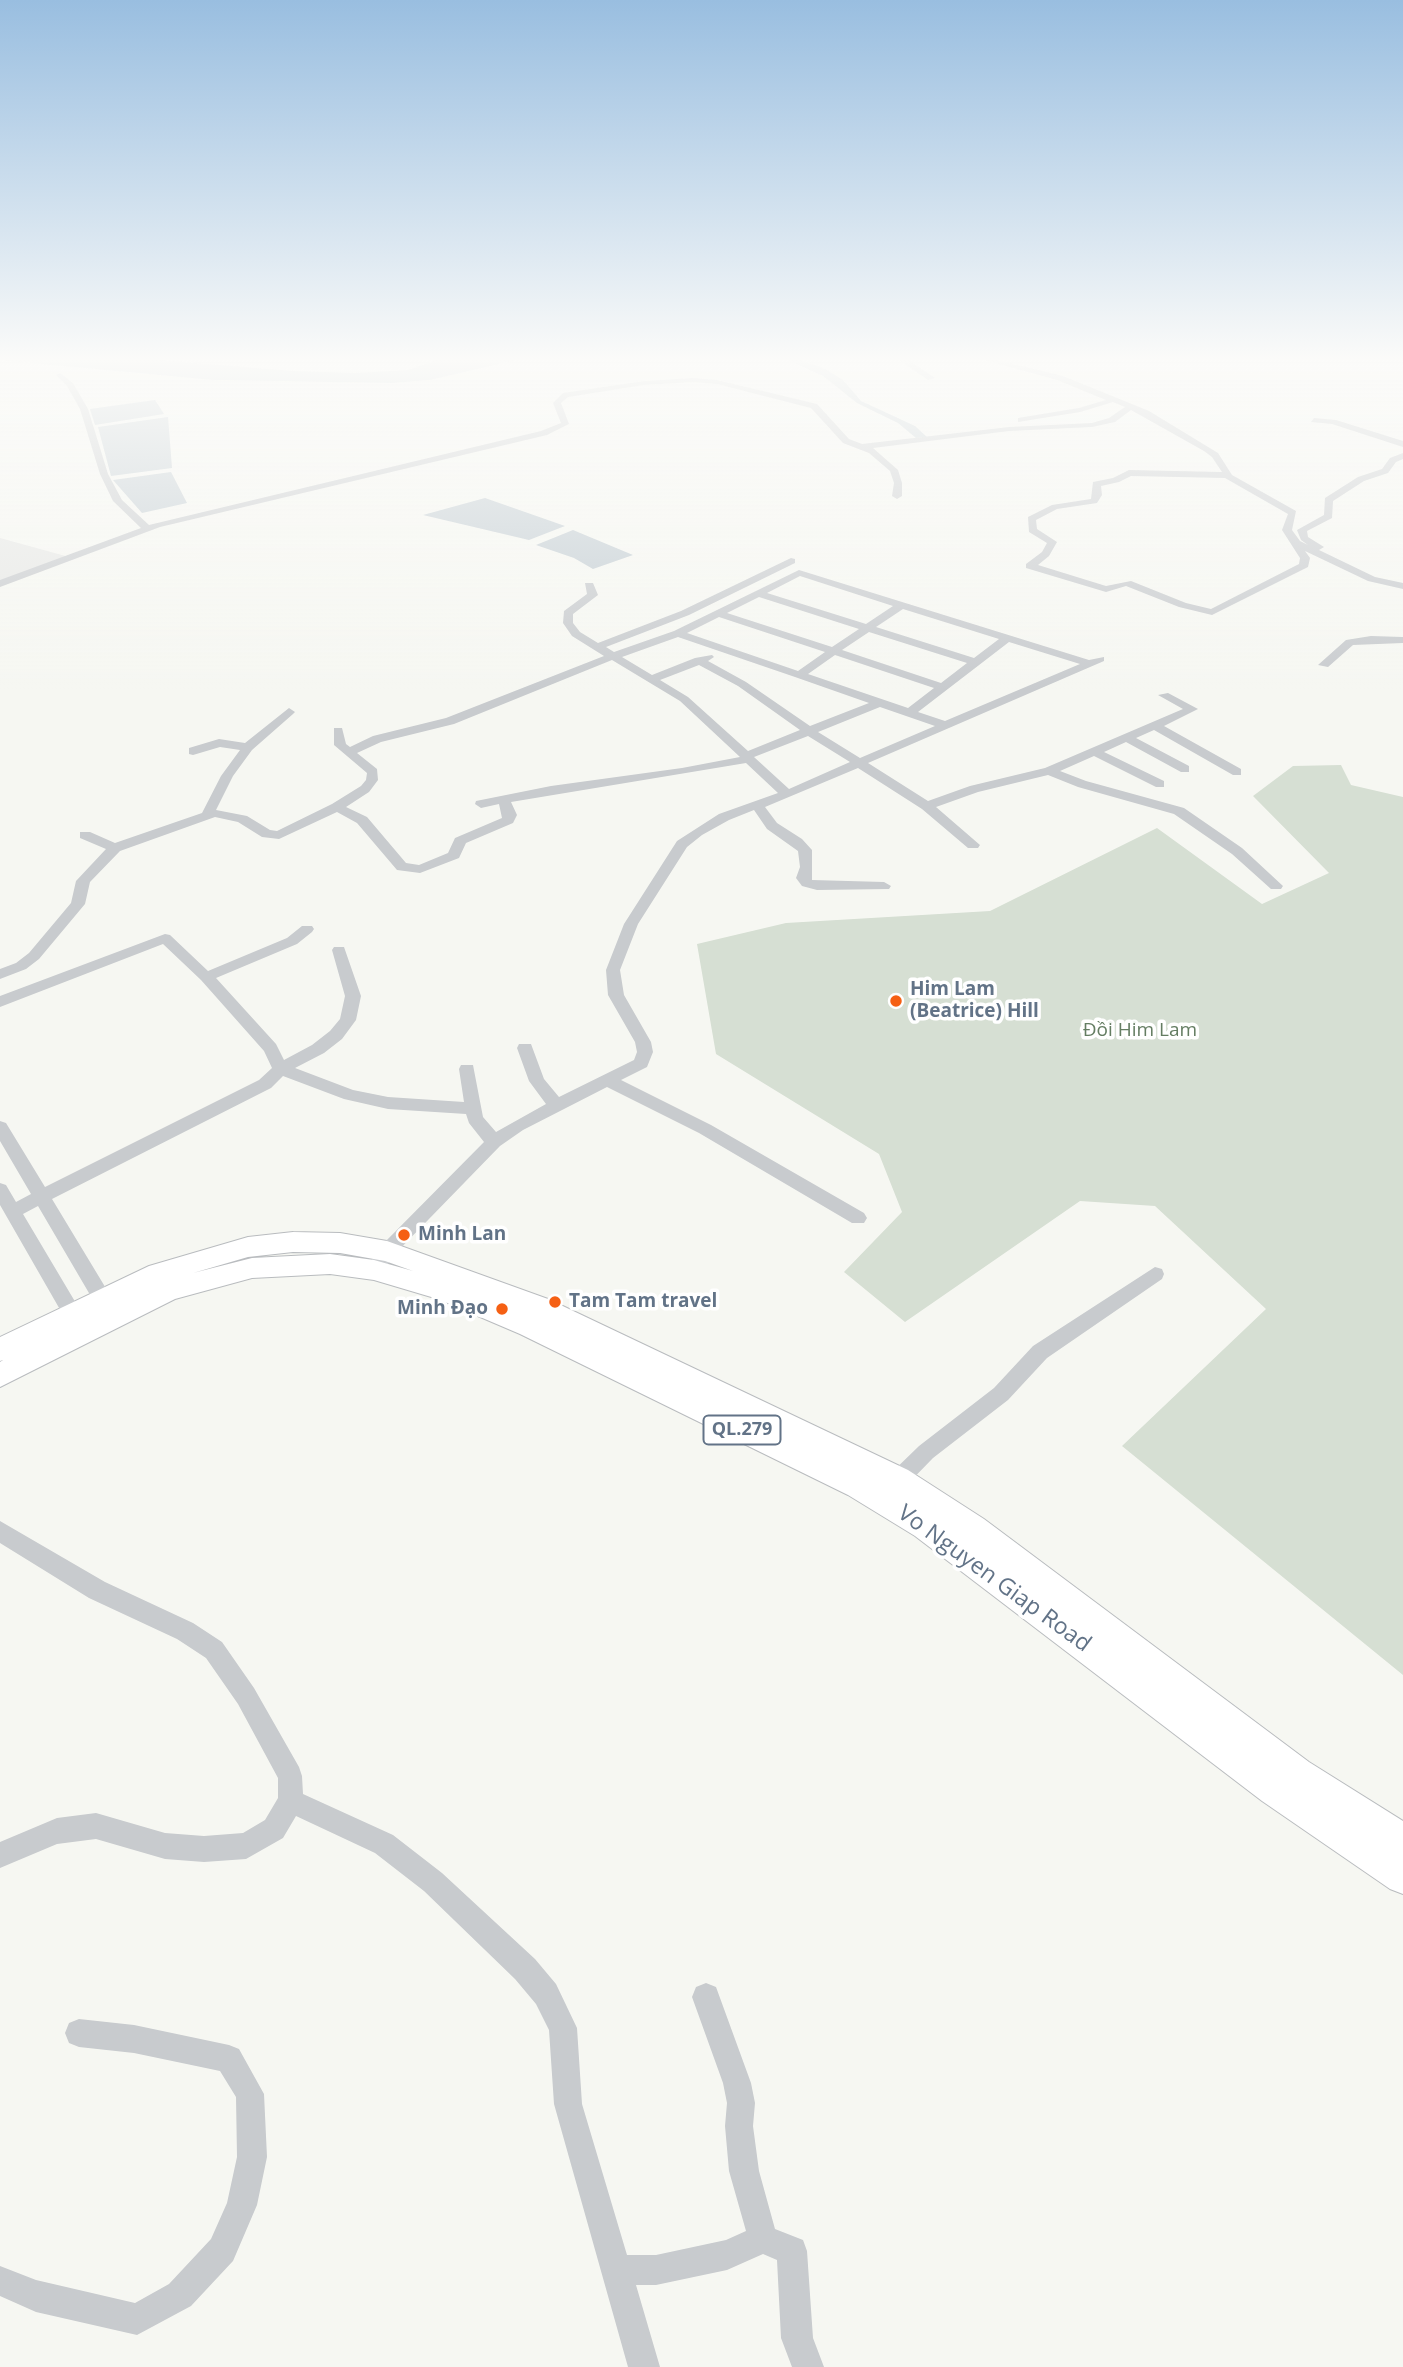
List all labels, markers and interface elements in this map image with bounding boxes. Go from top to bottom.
place label: Him Lam (Beatrice) Hill [910,979,1039,1023]
marker: Him Lam (Beatrice) Hill [888,993,904,1009]
park label: Đồi Him Lam [1083,1020,1197,1042]
place label: Minh Lan [418,1224,506,1246]
marker: Minh Lan [396,1227,412,1243]
place label: Tam Tam travel [569,1291,717,1313]
marker: Tam Tam travel [547,1294,563,1310]
place label: Minh Đạo [397,1298,488,1320]
marker: Minh Đạo [494,1301,510,1317]
road number: QL.279 [704,1415,780,1444]
street label: Vo Nguyen Giap Road [892,1500,1096,1658]

